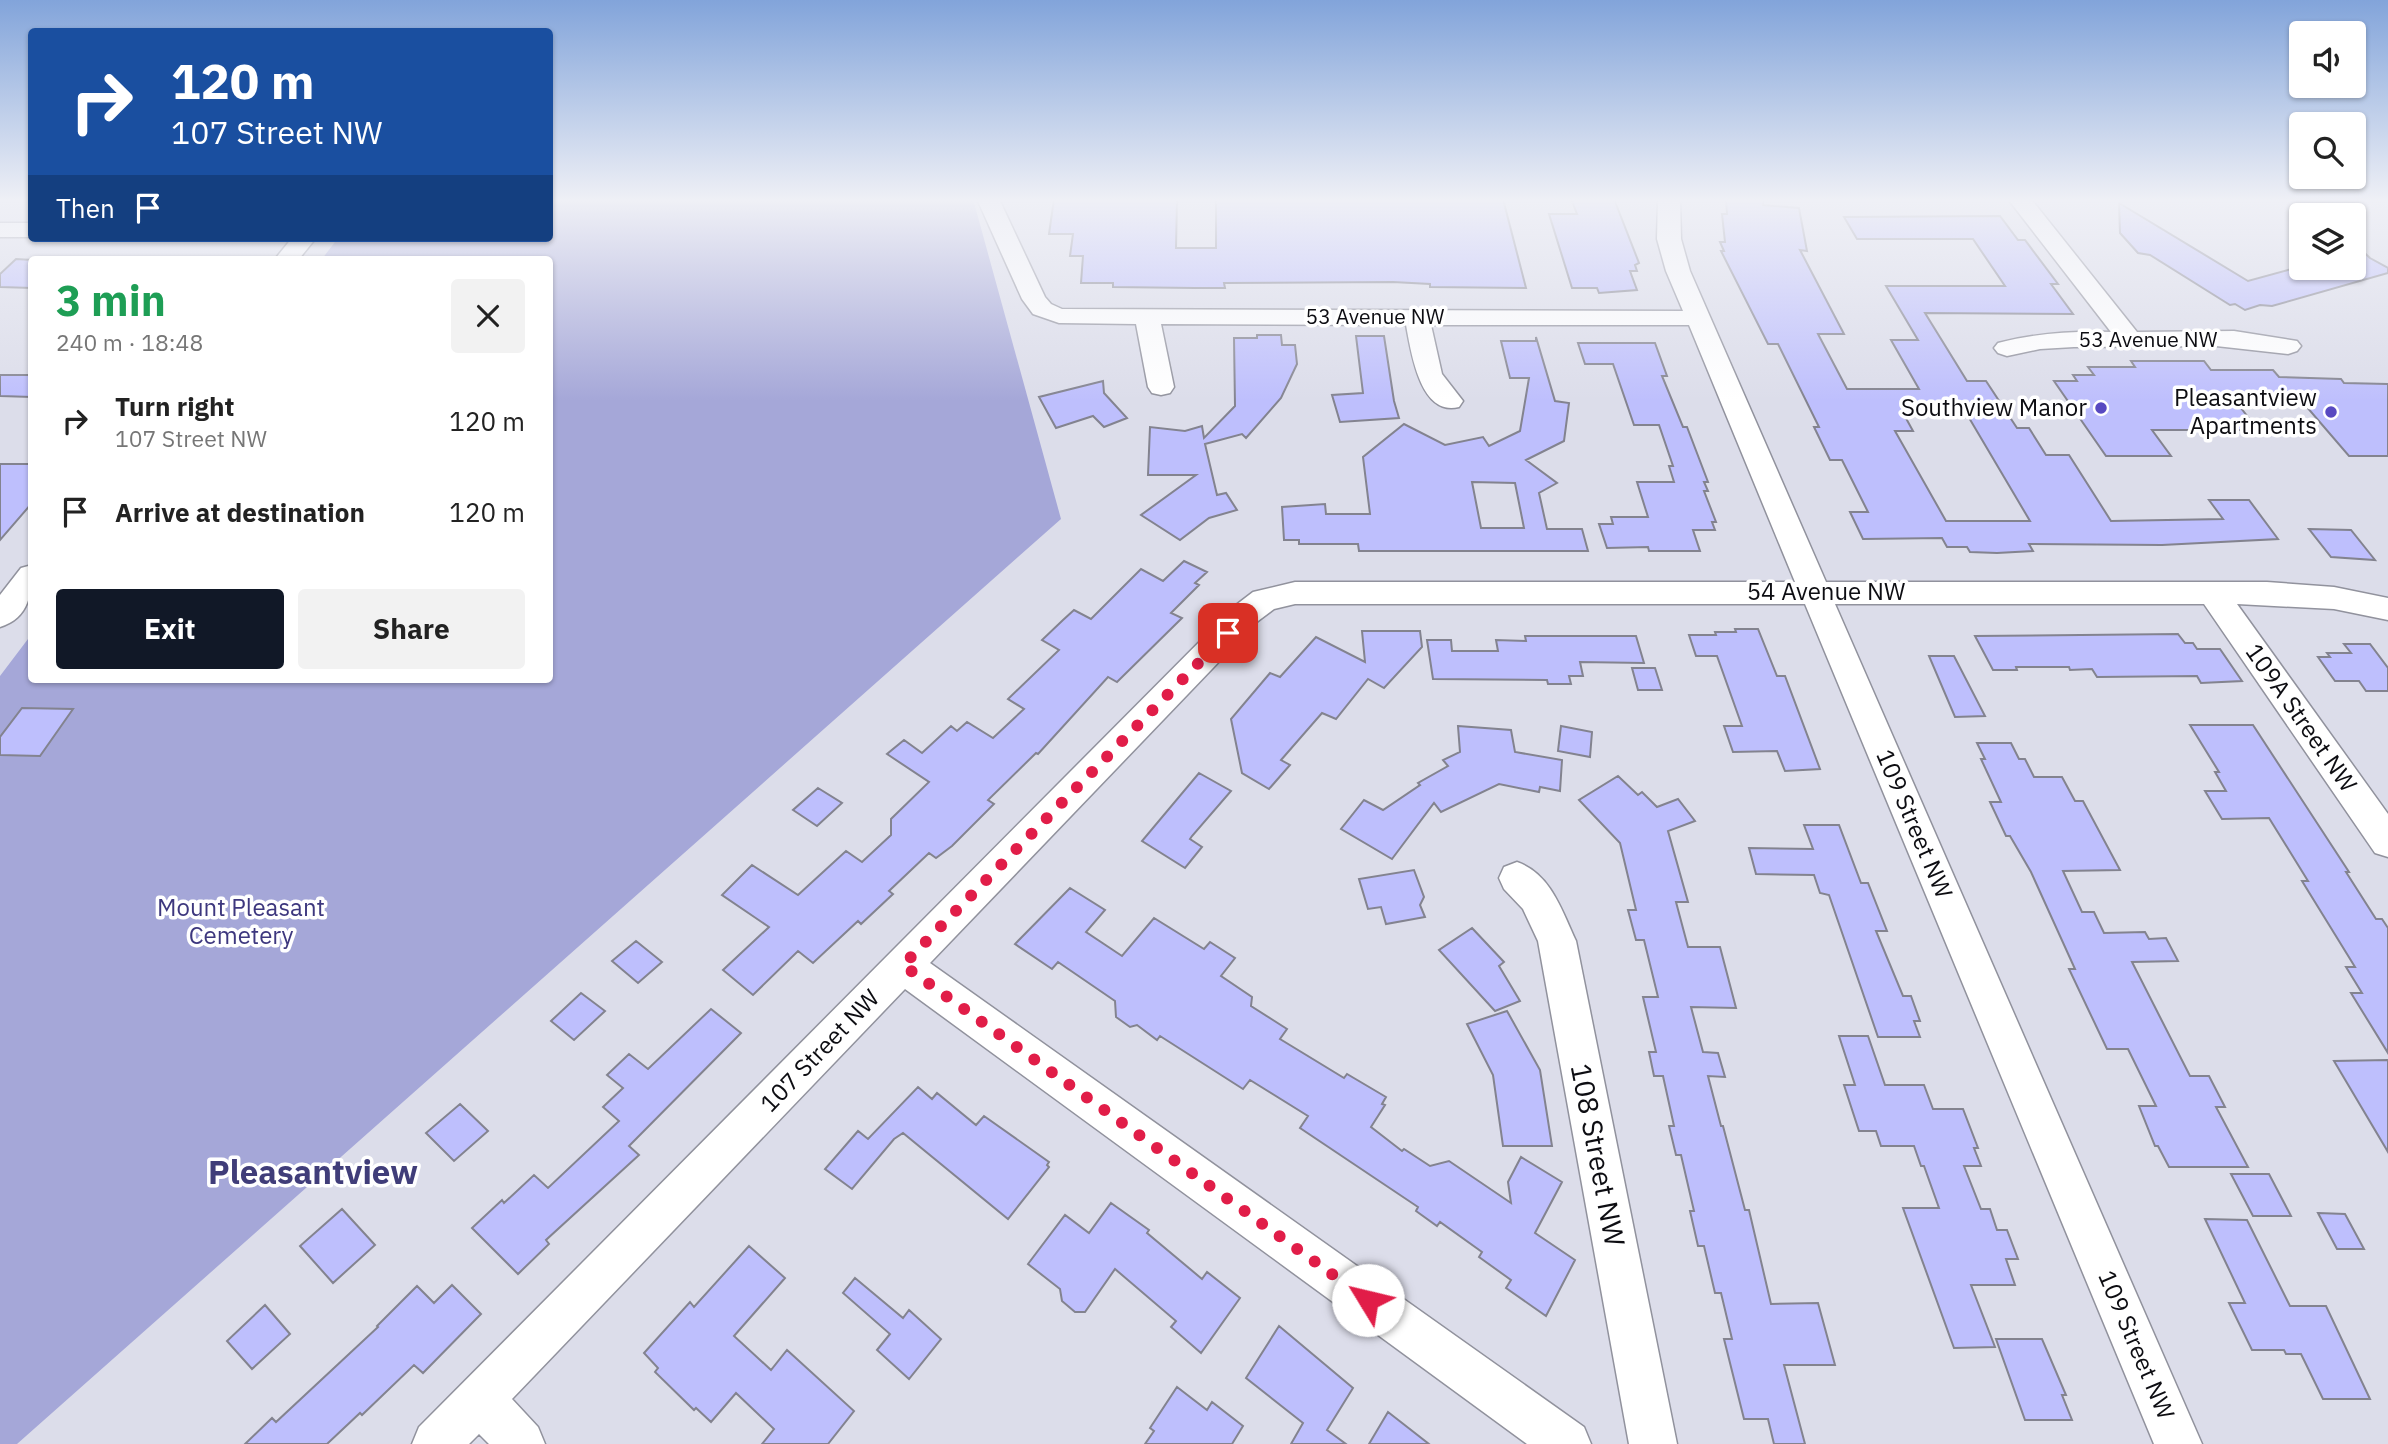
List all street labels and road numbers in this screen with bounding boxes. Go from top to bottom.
street label: 53 Avenue NW [1306,302,1445,330]
street label: 53 Avenue NW [2079,325,2218,353]
street label: 54 Avenue NW [1747,575,1905,607]
street label: 109A Street NW [2239,637,2365,798]
street label: 109 Street NW [1869,744,1961,903]
street label: 107 Street NW [753,982,886,1119]
street label: 108 Street NW [1563,1060,1634,1249]
street label: 109 Street NW [2091,1265,2183,1424]

